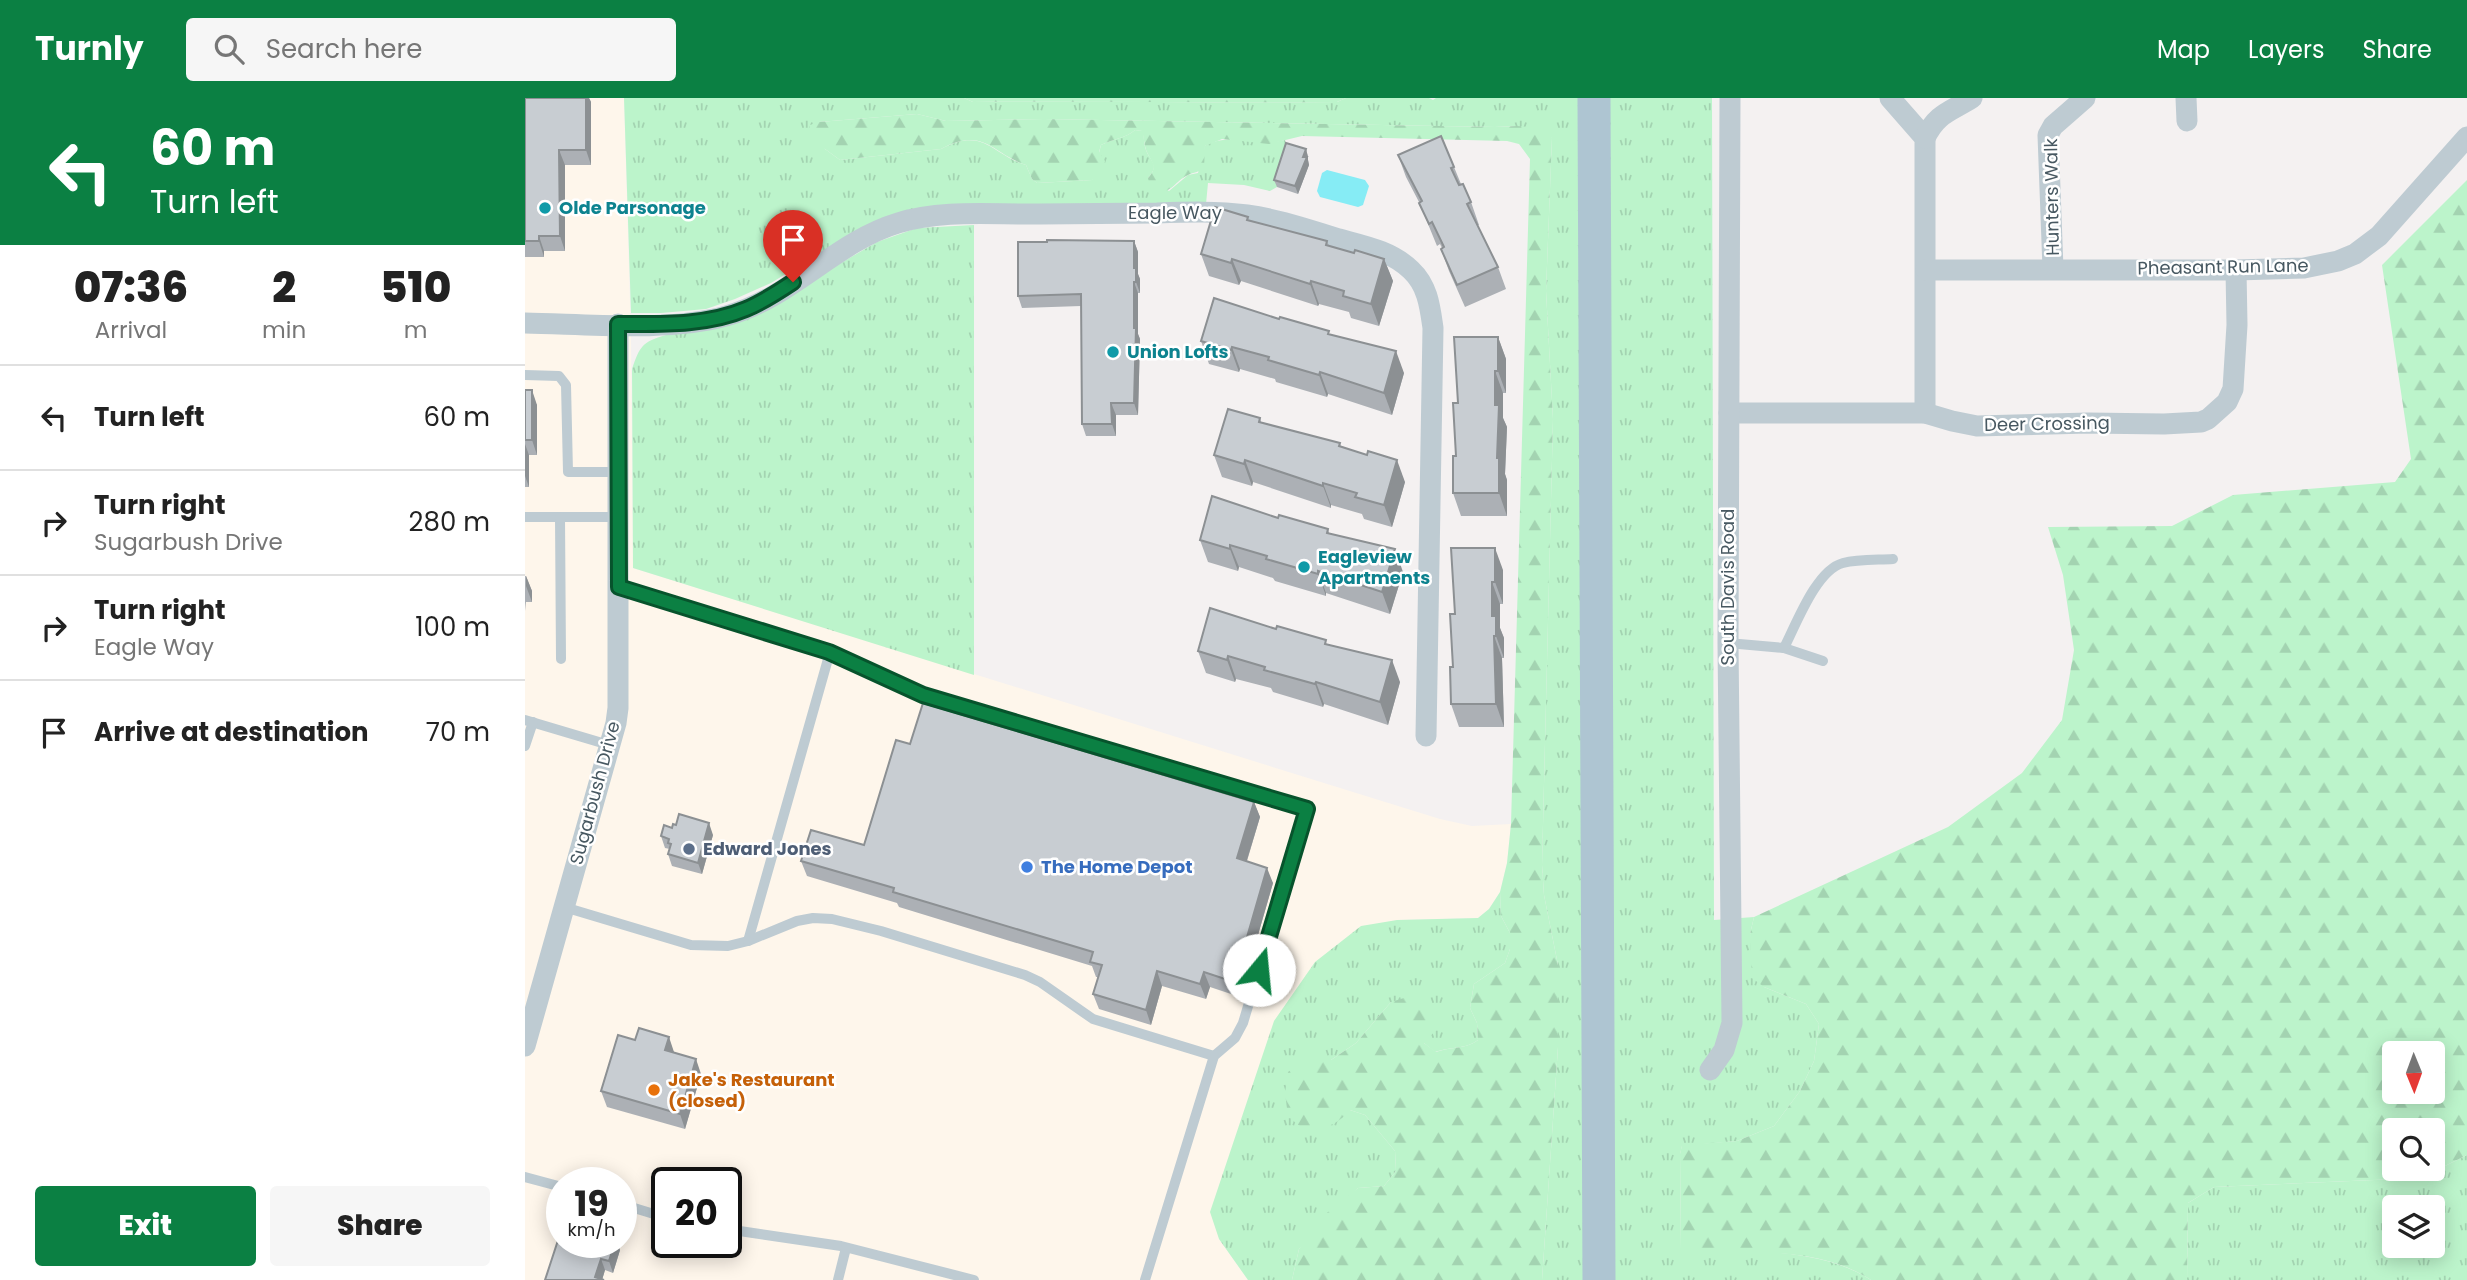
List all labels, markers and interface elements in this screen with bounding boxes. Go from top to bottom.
search box [186,18,676,81]
text: Turnly [35,25,144,72]
icon: search [210,30,248,68]
text: Search here [266,31,422,67]
text: Map [2157,33,2210,66]
text: Layers [2248,33,2324,66]
text: Share [2362,33,2432,66]
text: 60 m [150,114,275,182]
icon: left [35,126,126,217]
street label: Hunters Walk [2038,137,2065,256]
text: Turn left [150,179,279,224]
place label: Olde Parsonage [559,195,706,220]
marker: Olde Parsonage [537,200,553,216]
street label: Eagle Way [1128,200,1222,225]
pin [763,210,823,282]
icon: arrive [774,221,812,259]
street label: Pheasant Run Lane [2137,253,2309,280]
text: 07:36 [74,258,188,317]
text: 2 [272,258,296,317]
text: 510 [380,258,451,317]
text: Arrival [95,314,167,346]
text: min [262,314,306,346]
text: m [404,314,427,346]
place label: Union Lofts [1127,339,1228,364]
marker: Union Lofts [1105,344,1121,360]
icon: left [35,399,73,437]
text: Turn left [94,399,205,435]
text: 60 m [423,399,490,435]
street label: Deer Crossing [1984,410,2110,437]
text: Turn right [94,487,226,523]
icon: right [35,504,73,542]
text: 280 m [409,504,490,540]
street label: South Davis Road [1715,509,1740,665]
text: Sugarbush Drive [94,526,283,558]
place label: Eagleview Apartments [1318,544,1430,590]
marker: Eagleview Apartments [1296,559,1312,575]
text: Turn right [94,592,226,628]
icon: right [35,609,73,647]
text: 100 m [415,609,490,645]
text: Eagle Way [94,631,214,663]
icon: arrive [35,714,73,752]
text: Arrive at destination [94,714,369,750]
text: 70 m [426,714,490,750]
street label: Sugarbush Drive [563,718,626,867]
place label: Edward Jones [703,836,832,861]
marker: Edward Jones [681,841,697,857]
place label: The Home Depot [1041,854,1192,879]
marker: The Home Depot [1019,859,1035,875]
position arrow [1222,933,1296,1007]
north arrow [2382,1041,2445,1104]
map controls [2382,1041,2445,1258]
place label: Jake's Restaurant (closed) [668,1067,835,1113]
marker: Jake's Restaurant (closed) [646,1082,662,1098]
button: search [2382,1118,2445,1181]
speed limit sign: 20 [651,1167,742,1258]
text: 19 [574,1179,609,1228]
button: Exit [35,1186,256,1266]
button: Share [270,1186,490,1266]
button: layers [2382,1195,2445,1258]
text: km/h [568,1217,615,1242]

